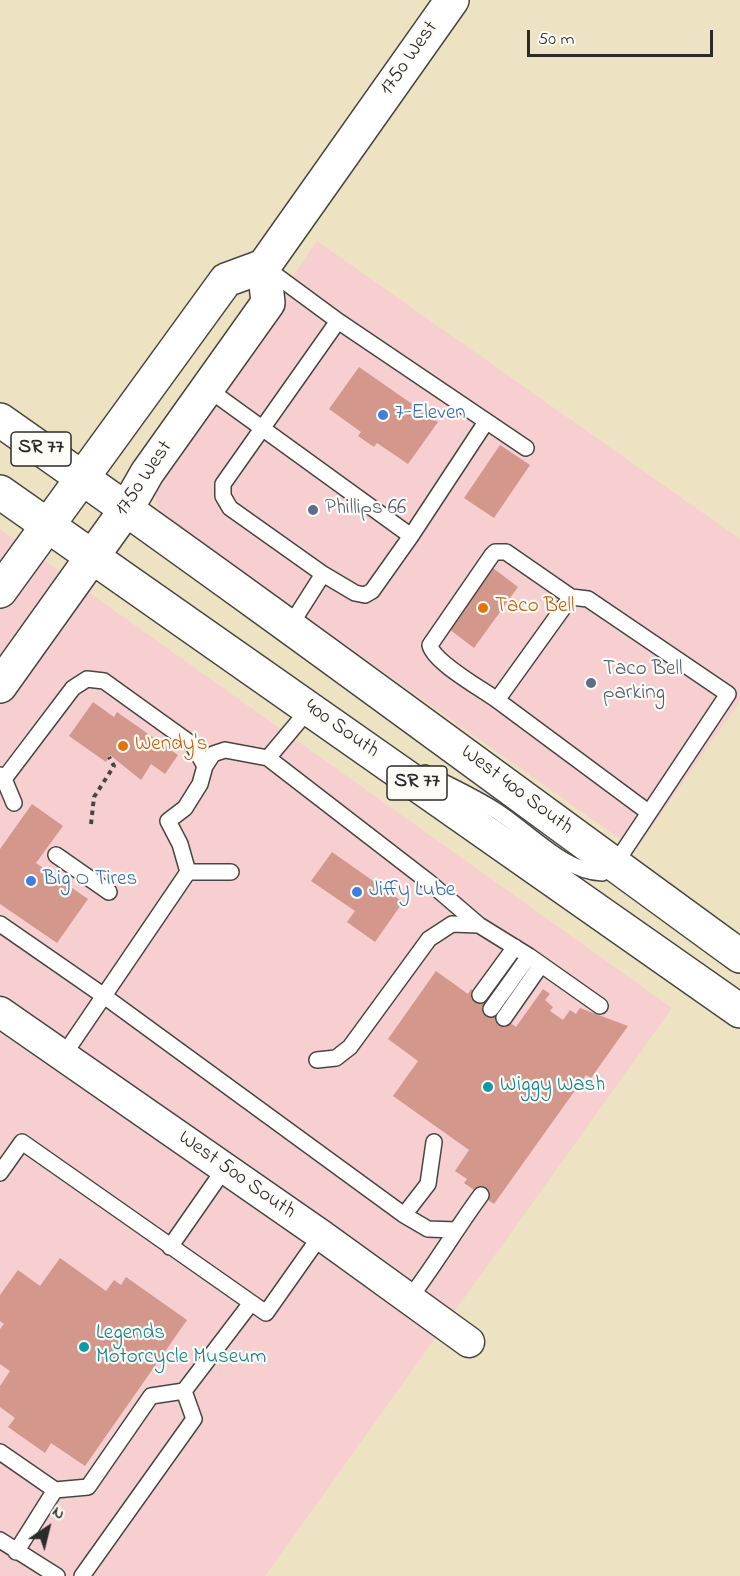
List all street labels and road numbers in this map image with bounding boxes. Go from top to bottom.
street label: 1750 West [375,17,445,101]
road number: SR 77 [11,432,71,466]
street label: 1750 West [111,437,179,521]
street label: 400 South [299,695,383,765]
street label: West 400 South [455,741,577,841]
road number: SR 77 [387,766,447,800]
street label: West 500 South [172,1126,300,1226]

